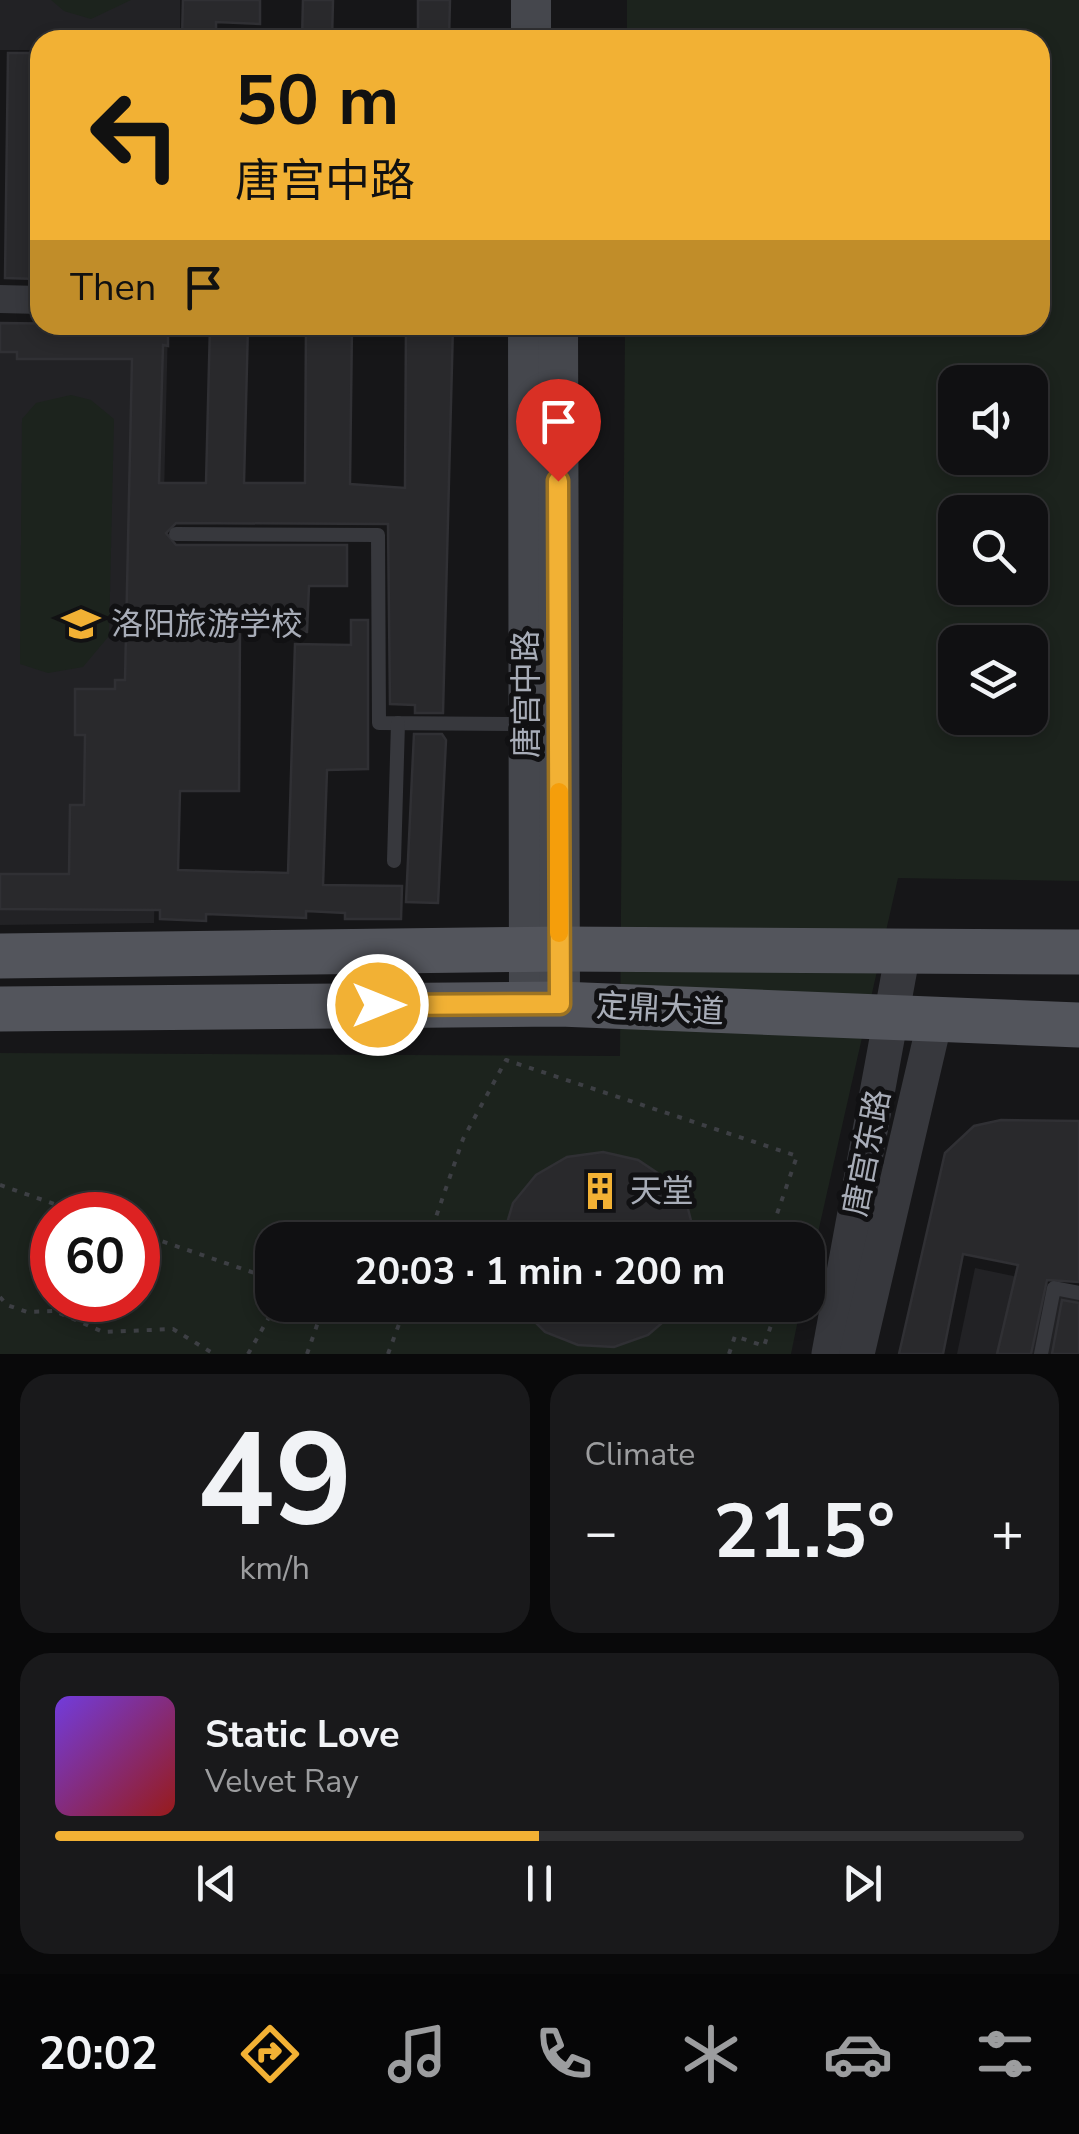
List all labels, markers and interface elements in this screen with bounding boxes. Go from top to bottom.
text: 50 m [235,53,399,149]
icon: left [70,70,200,200]
text: 唐宫中路 [235,151,415,212]
icon: arrive [176,260,231,315]
text: Then [70,262,156,313]
map controls [938,365,1048,735]
button: sound [938,365,1048,475]
pin [516,379,601,482]
icon: arrive [531,394,586,449]
button: search [938,495,1048,605]
school or university icon: 洛阳旅游学校 [60,603,102,645]
place label: 洛阳旅游学校 [111,603,303,646]
button: layers [938,625,1048,735]
street label: 唐宫中路 [505,630,548,758]
position arrow [326,953,430,1057]
street label: 定鼎大道 [595,984,725,1034]
street label: 唐宫东路 [834,1086,900,1220]
building icon: 天堂 [579,1170,621,1212]
place label: 天堂 [630,1170,694,1213]
speed limit sign: 60 [30,1192,160,1322]
text: 20:03 · 1 min · 200 m [355,1246,725,1297]
text: 49 [197,1393,353,1570]
text: Climate [585,1433,695,1476]
text: 21.5° [713,1481,895,1583]
text: − [585,1495,618,1570]
text: + [991,1495,1024,1570]
text: km/h [239,1547,310,1590]
text: Static Love [205,1709,400,1760]
text: Velvet Ray [205,1760,359,1803]
icon: previous [189,1856,244,1911]
icon: pause [512,1856,567,1911]
icon: next [835,1856,890,1911]
icon: directions [235,2019,305,2089]
icon: music [382,2019,452,2089]
icon: phone [529,2019,599,2089]
icon: climate [676,2019,746,2089]
icon: car [823,2019,893,2089]
icon: filters [970,2019,1040,2089]
text: 20:02 [39,2024,158,2085]

